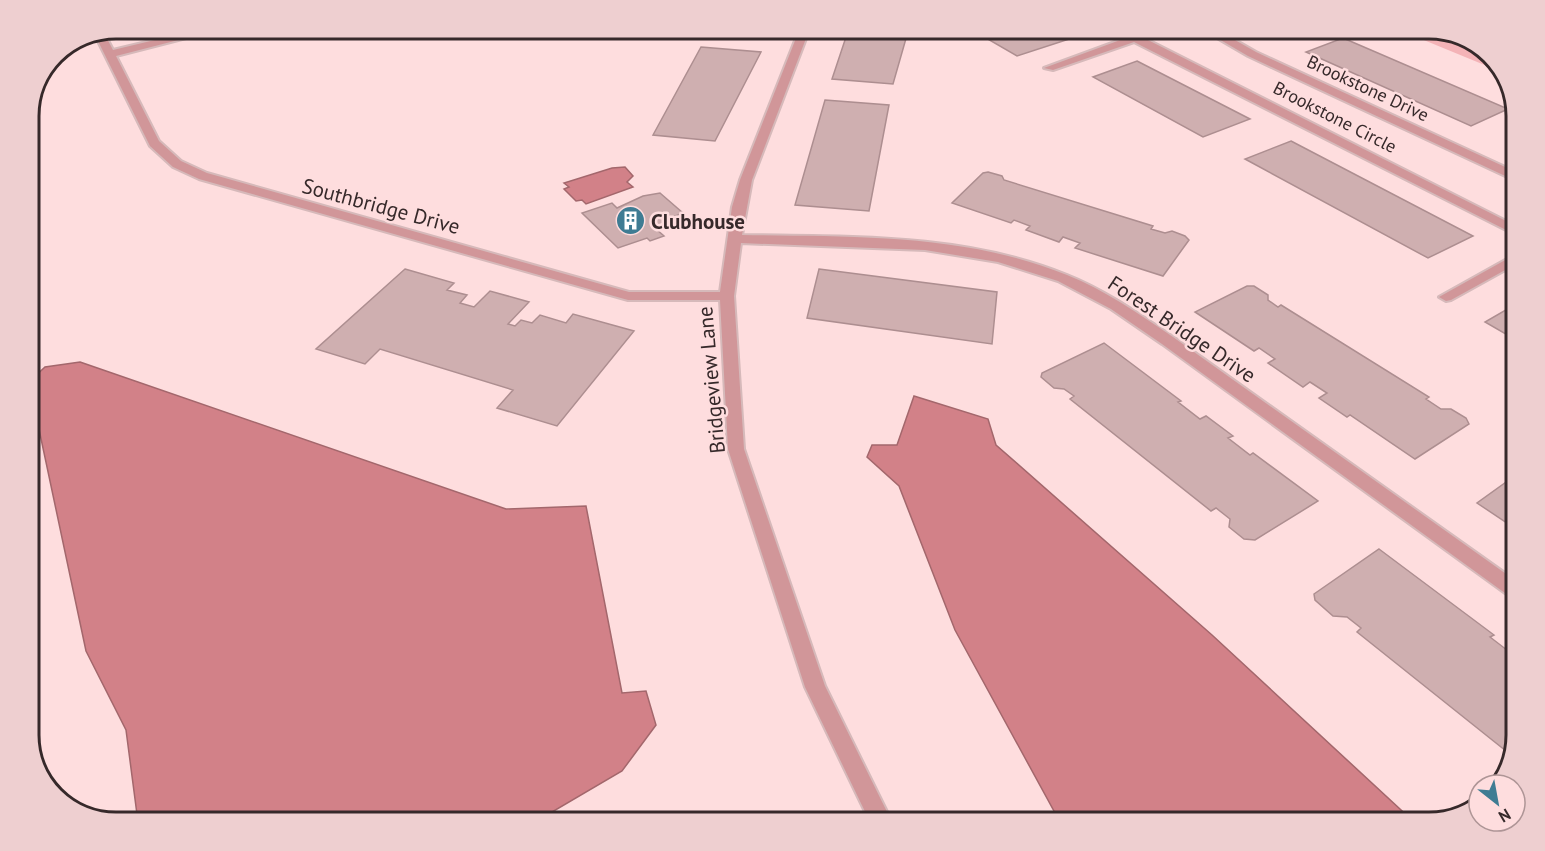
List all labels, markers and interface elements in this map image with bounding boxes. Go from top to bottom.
street label: Brookstone Drive [1303,50,1433,126]
street label: Brookstone Circle [1270,76,1400,158]
street label: Southbridge Drive [299,172,463,240]
building icon: Clubhouse [614,205,646,237]
place label: Clubhouse [651,208,745,235]
street label: Forest Bridge Drive [1103,270,1261,388]
street label: Bridgeview Lane [691,305,731,455]
north arrow [1467,773,1527,833]
text: N [1495,805,1514,827]

